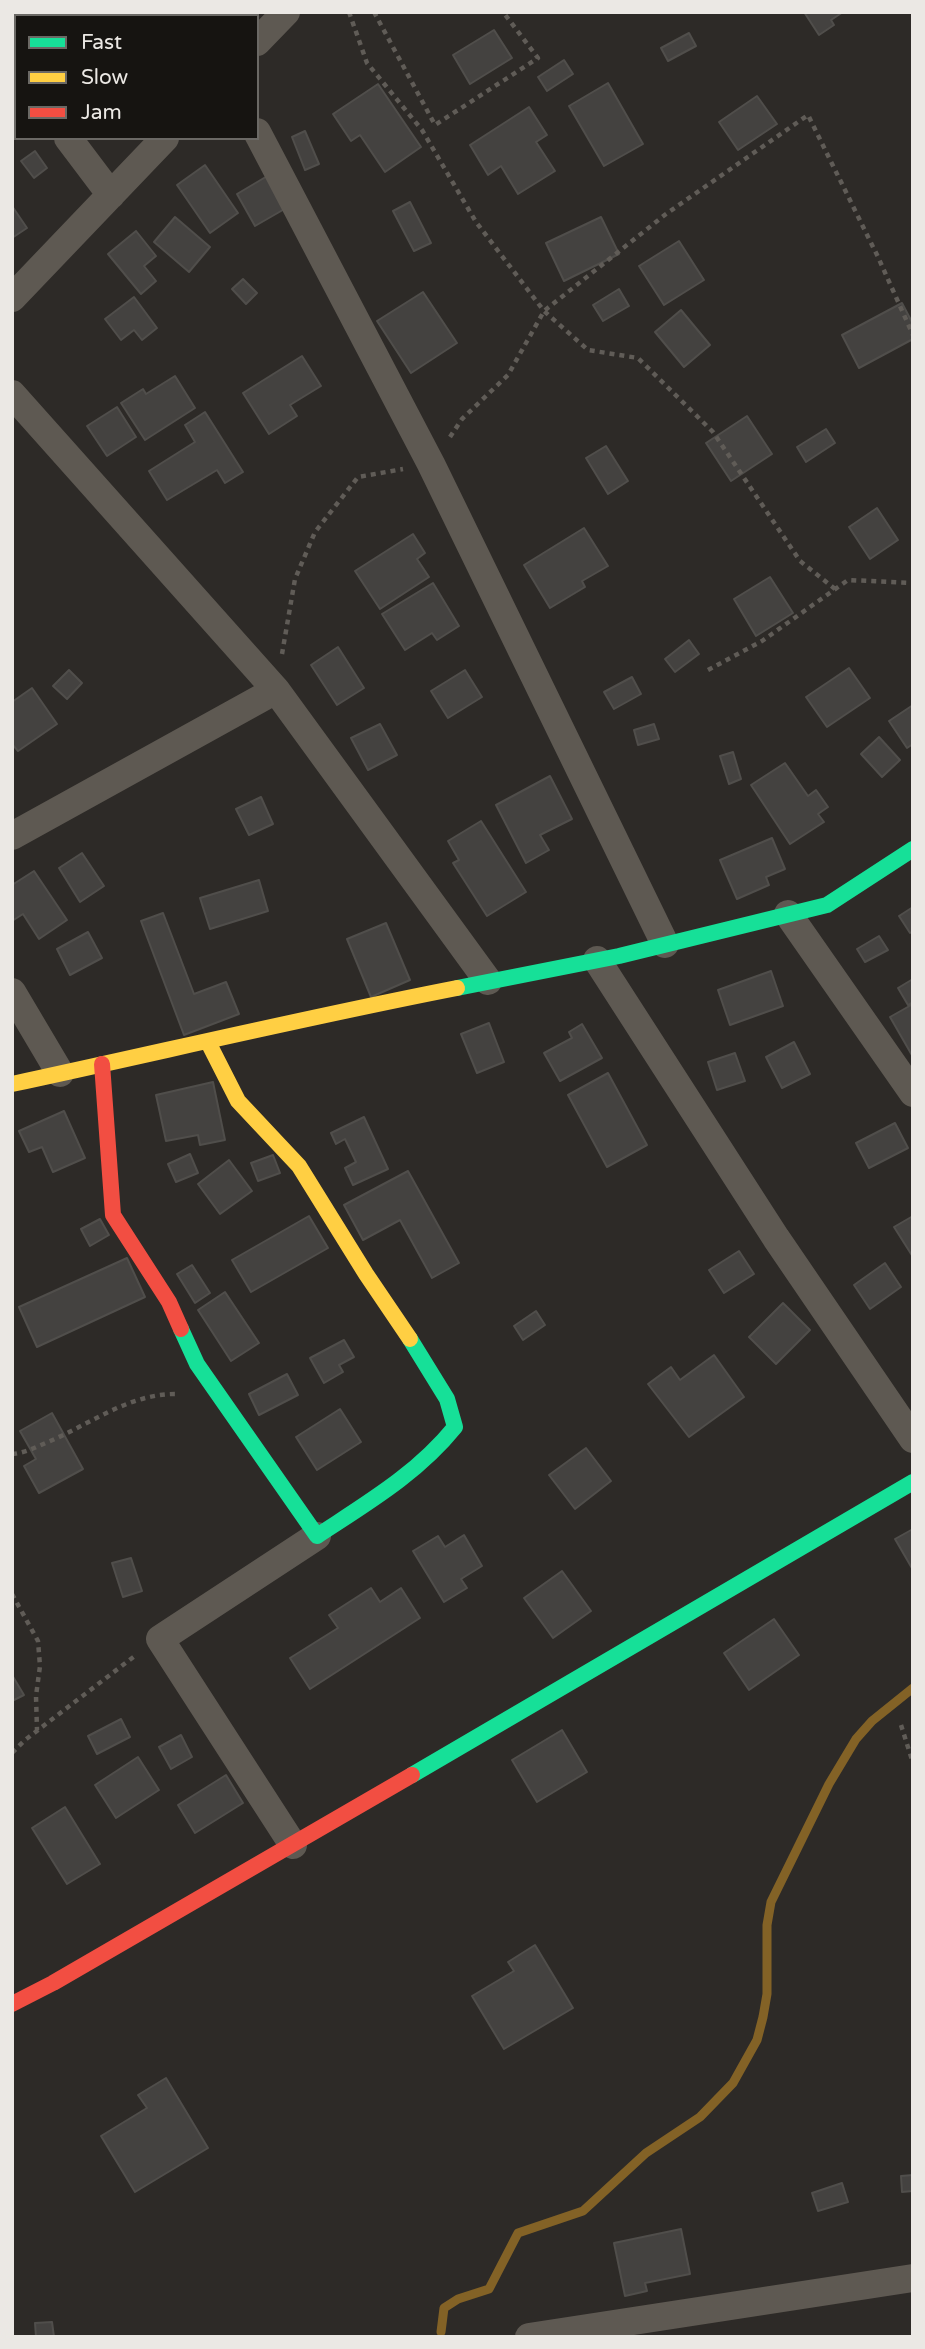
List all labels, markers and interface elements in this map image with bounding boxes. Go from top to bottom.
legend [14,14,259,140]
text: Fast [81,30,122,55]
text: Slow [81,65,128,90]
text: Jam [81,100,122,125]

